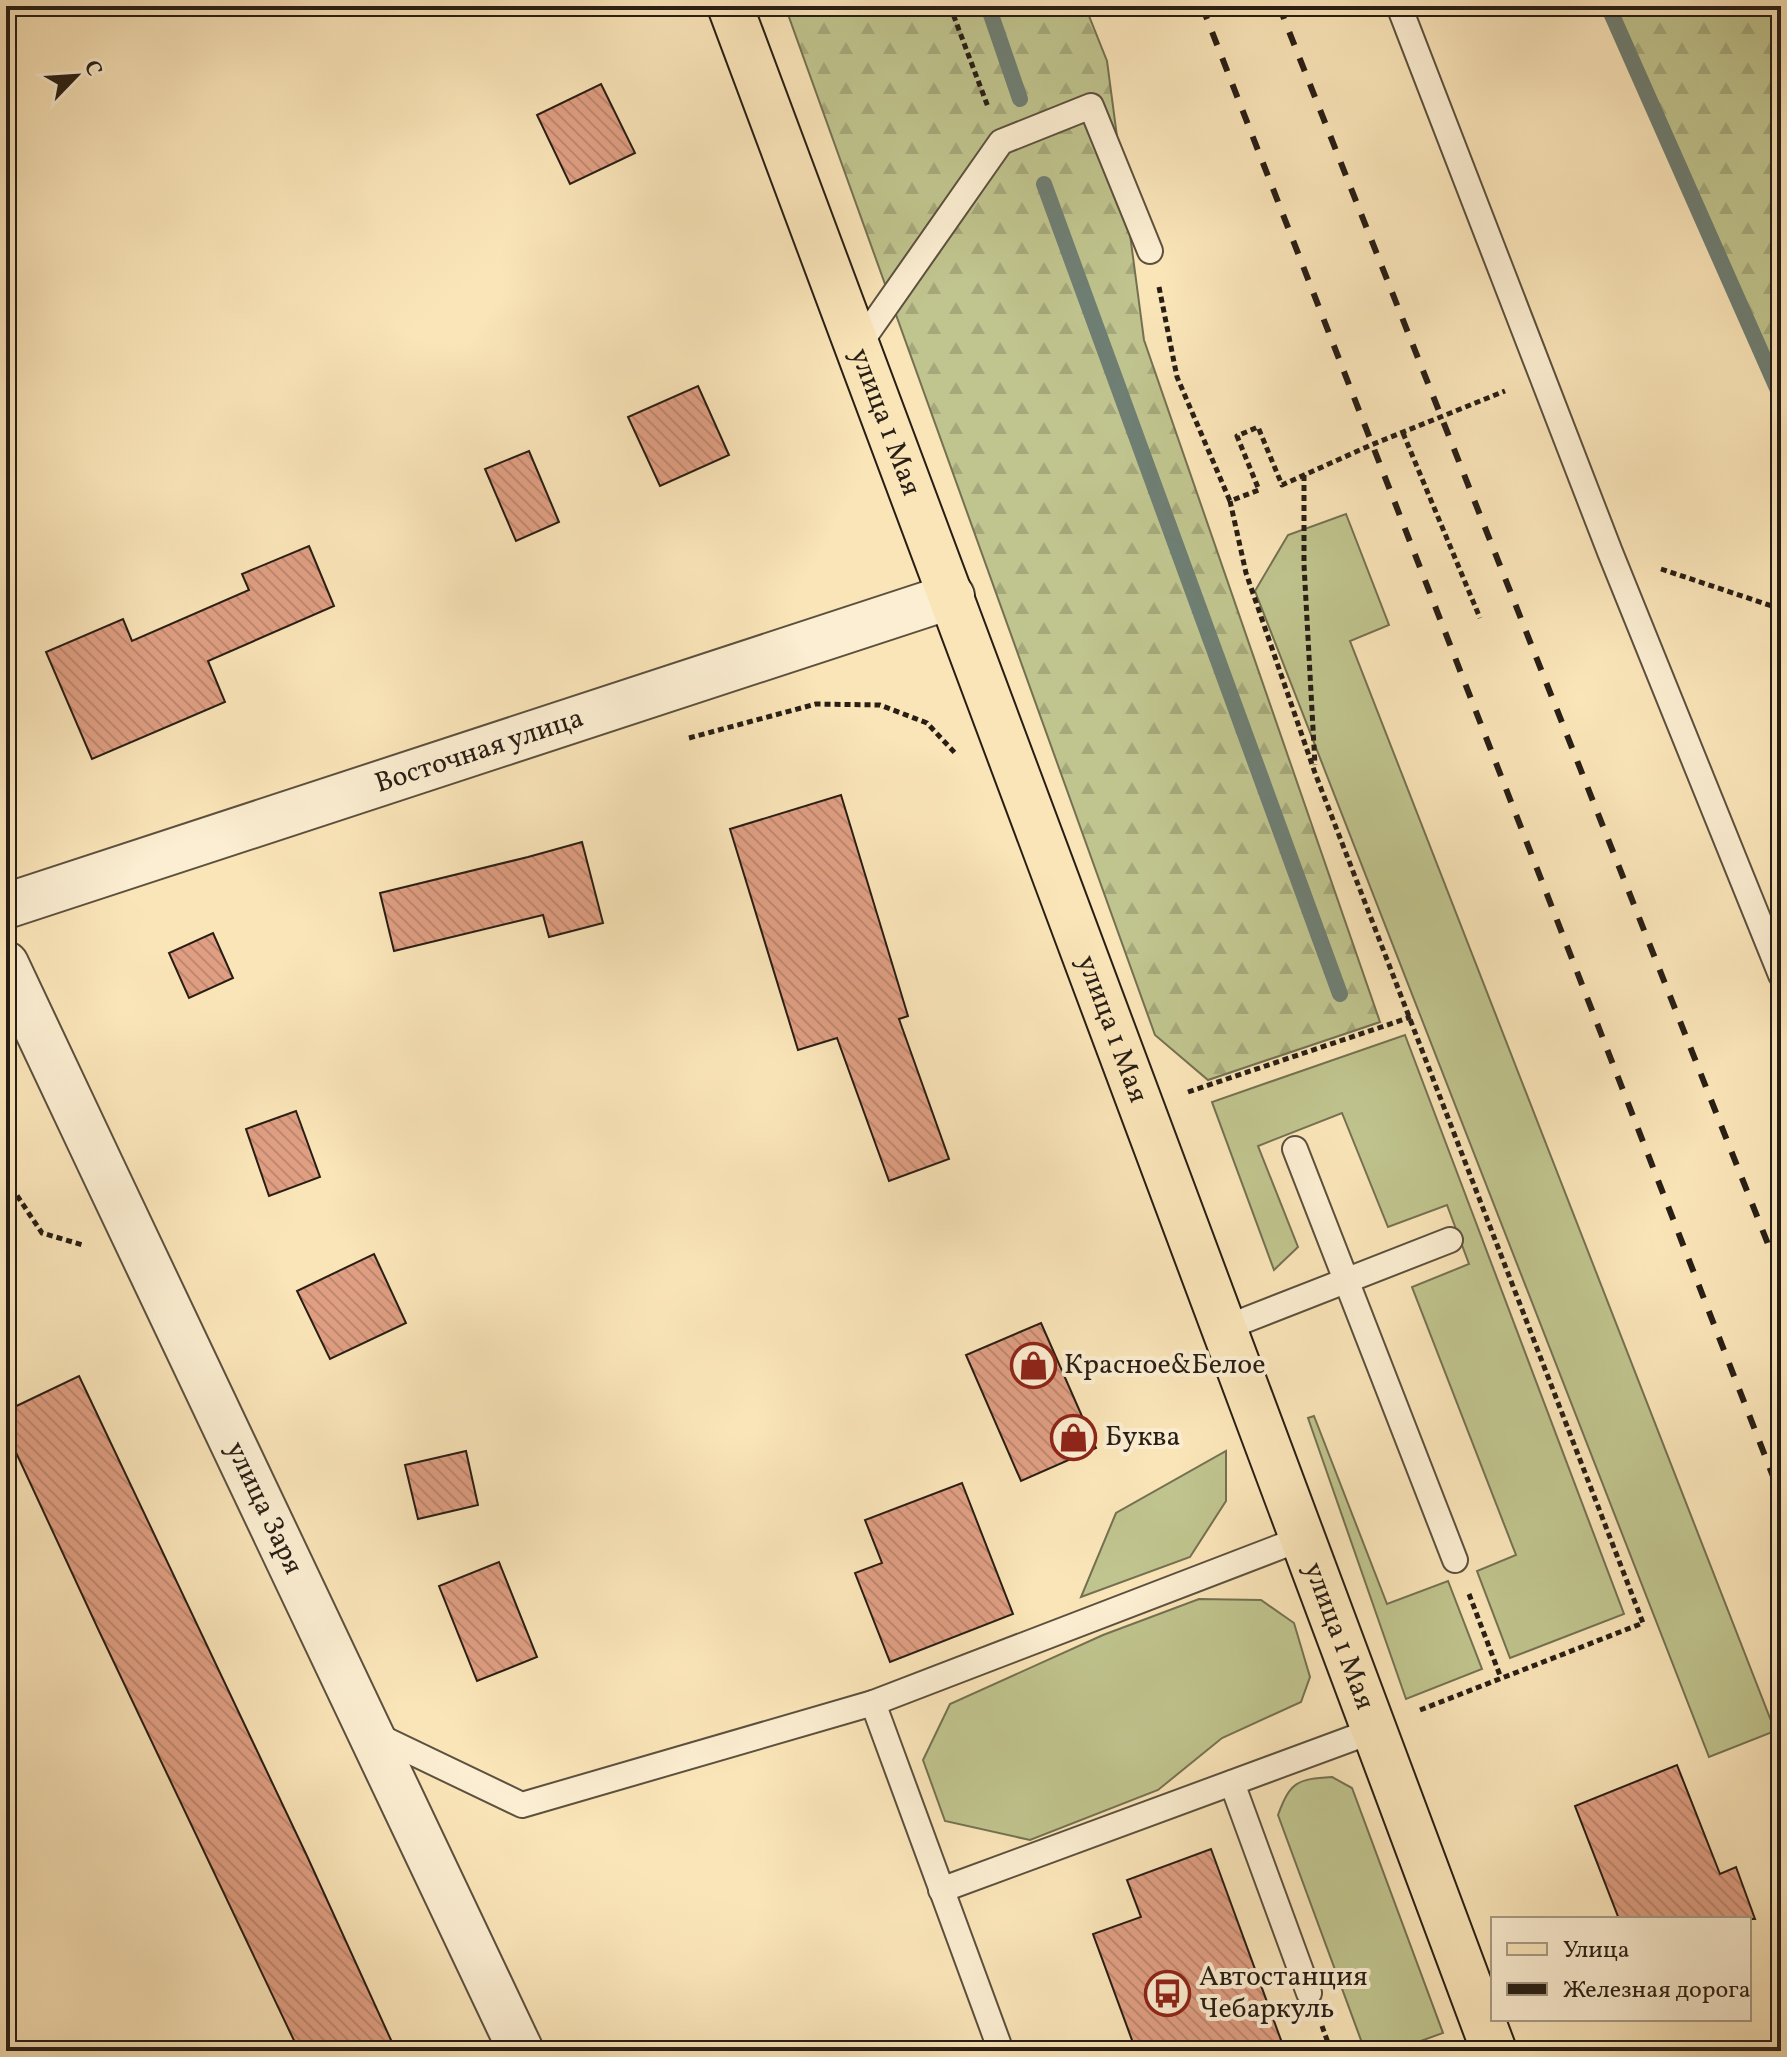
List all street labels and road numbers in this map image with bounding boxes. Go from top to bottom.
street label: улица 1 Мая [840,343,931,501]
street label: Восточная улица [370,699,589,803]
street label: улица 1 Мая [1067,950,1158,1108]
street label: улица Заря [216,1435,313,1581]
street label: улица 1 Мая [1294,1557,1384,1715]

